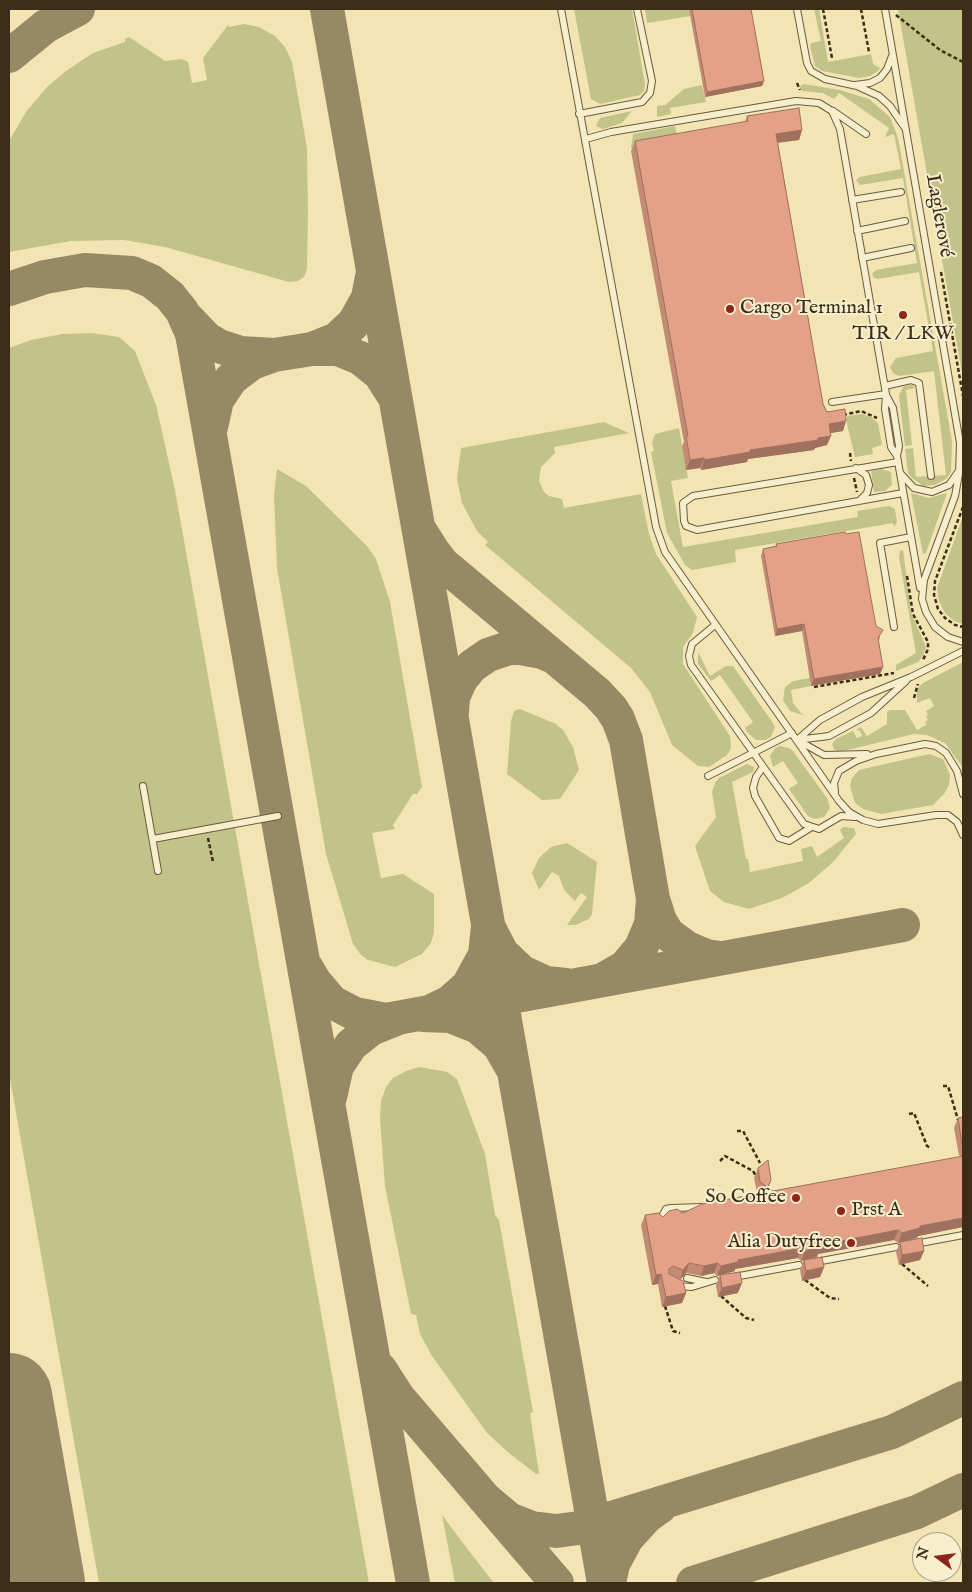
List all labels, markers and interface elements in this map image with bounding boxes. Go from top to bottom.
street label: Laglerové [919,172,957,260]
place label: Cargo Terminal 1 [740,297,883,321]
marker: Cargo Terminal 1 [724,303,736,315]
marker: TIR / LKW [897,309,909,321]
place label: TIR / LKW [852,323,954,347]
place label: So Coffee [705,1186,786,1210]
marker: So Coffee [790,1192,802,1204]
place label: Prst A [851,1199,902,1223]
marker: Prst A [835,1205,847,1217]
place label: Alia Dutyfree [728,1231,841,1255]
marker: Alia Dutyfree [845,1237,857,1249]
north arrow [912,1532,962,1582]
text: N [913,1545,934,1562]

